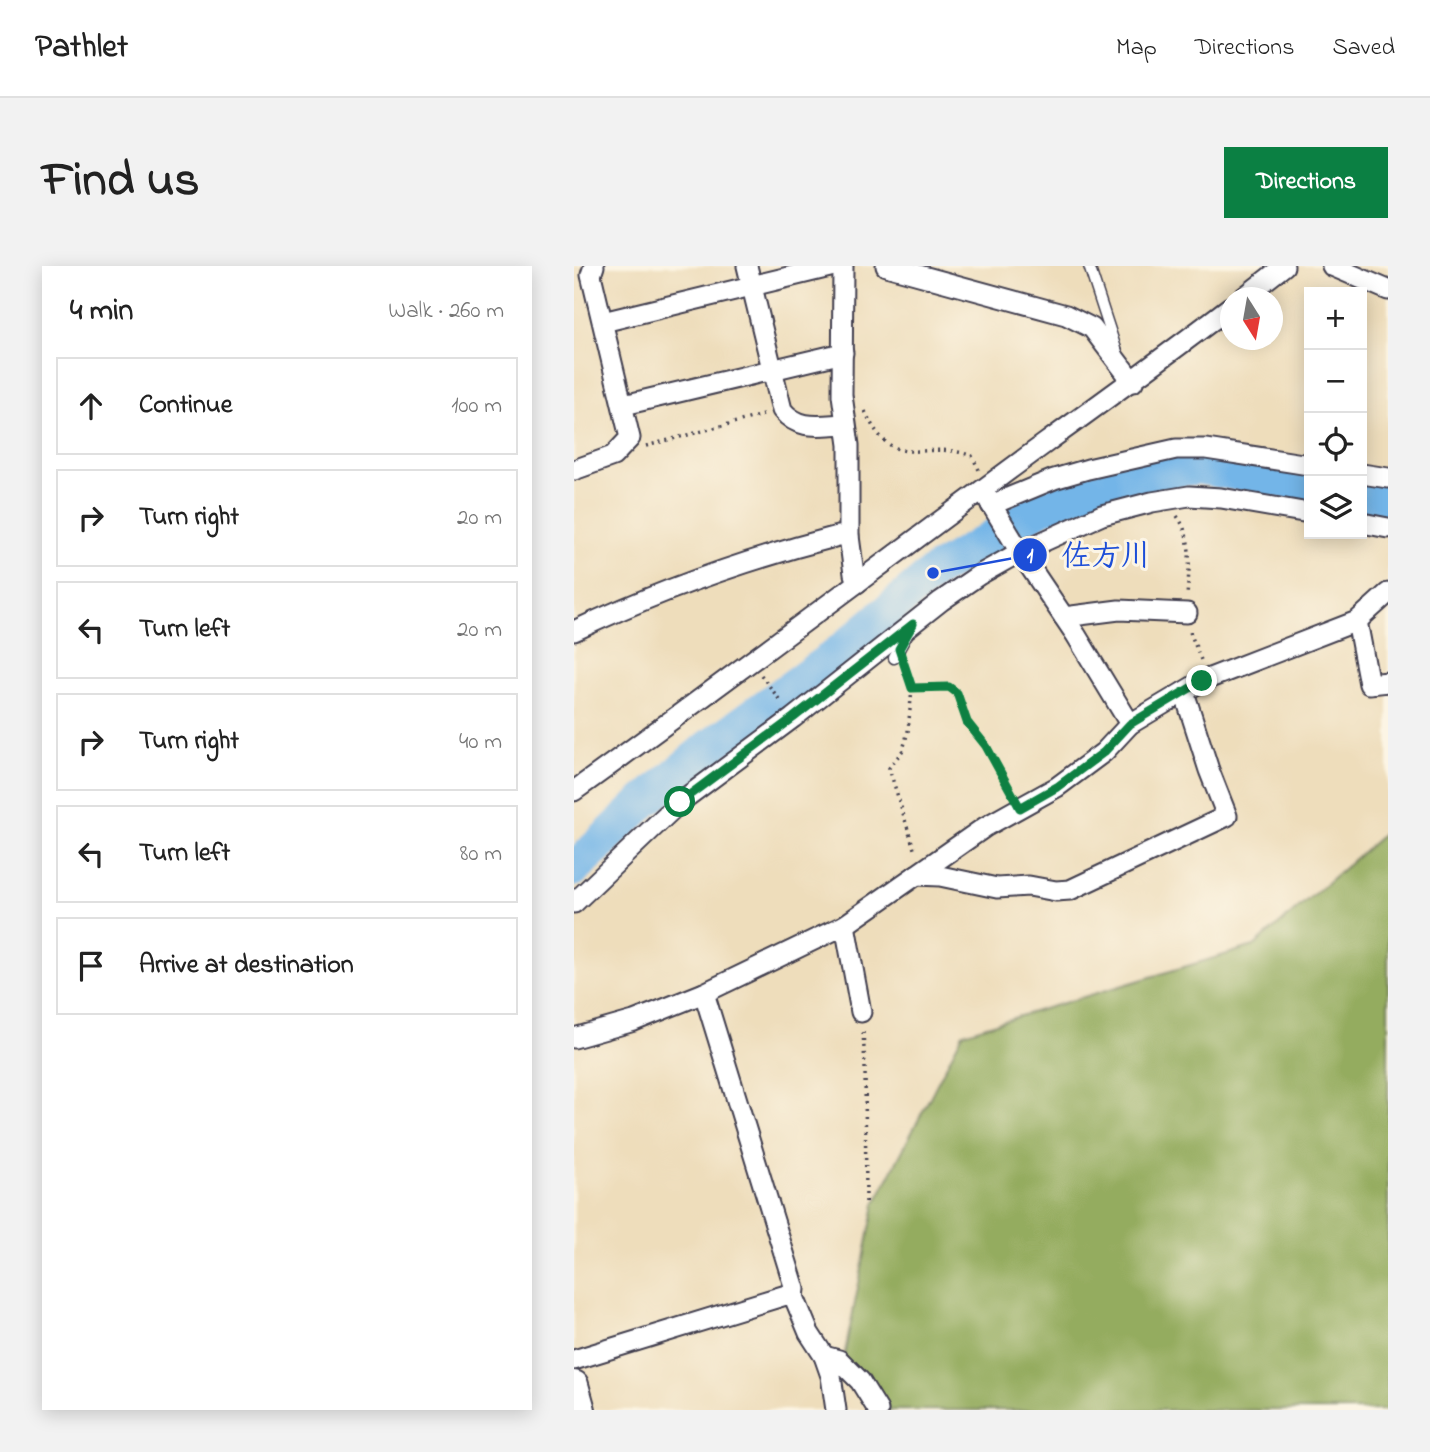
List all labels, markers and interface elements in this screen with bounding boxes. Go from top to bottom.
text: Pathlet [35,24,128,72]
text: Map [1116,31,1157,66]
text: Directions [1195,31,1294,66]
text: Saved [1332,31,1395,66]
text: Find us [42,146,199,218]
button: Directions [1224,147,1388,218]
north arrow [1220,287,1283,350]
map controls [1304,287,1367,539]
button: + [1304,287,1367,350]
text: 4 min [70,290,133,334]
text: Walk · 260 m [388,295,504,328]
button: − [1304,350,1367,413]
icon: ahead [72,387,110,425]
text: Continue [139,387,232,425]
text: 100 m [451,390,502,423]
button: locate [1304,413,1367,476]
button: layers [1304,476,1367,539]
icon: right [72,499,110,537]
text: Turn right [139,499,239,537]
text: 20 m [457,502,502,535]
callout: 佐方川 [1012,529,1165,580]
text: 佐方川 [1061,536,1151,580]
text: 1 [1027,542,1034,572]
icon: left [72,611,110,649]
text: Turn left [139,611,230,649]
text: 20 m [457,614,502,647]
route end [1186,665,1217,696]
icon: right [72,723,110,761]
text: Turn right [139,723,239,761]
text: 40 m [459,726,502,759]
route start [664,786,695,817]
icon: left [72,835,110,873]
text: Turn left [139,835,230,873]
text: 80 m [460,838,502,871]
icon: arrive [72,947,110,985]
text: Arrive at destination [139,947,354,985]

